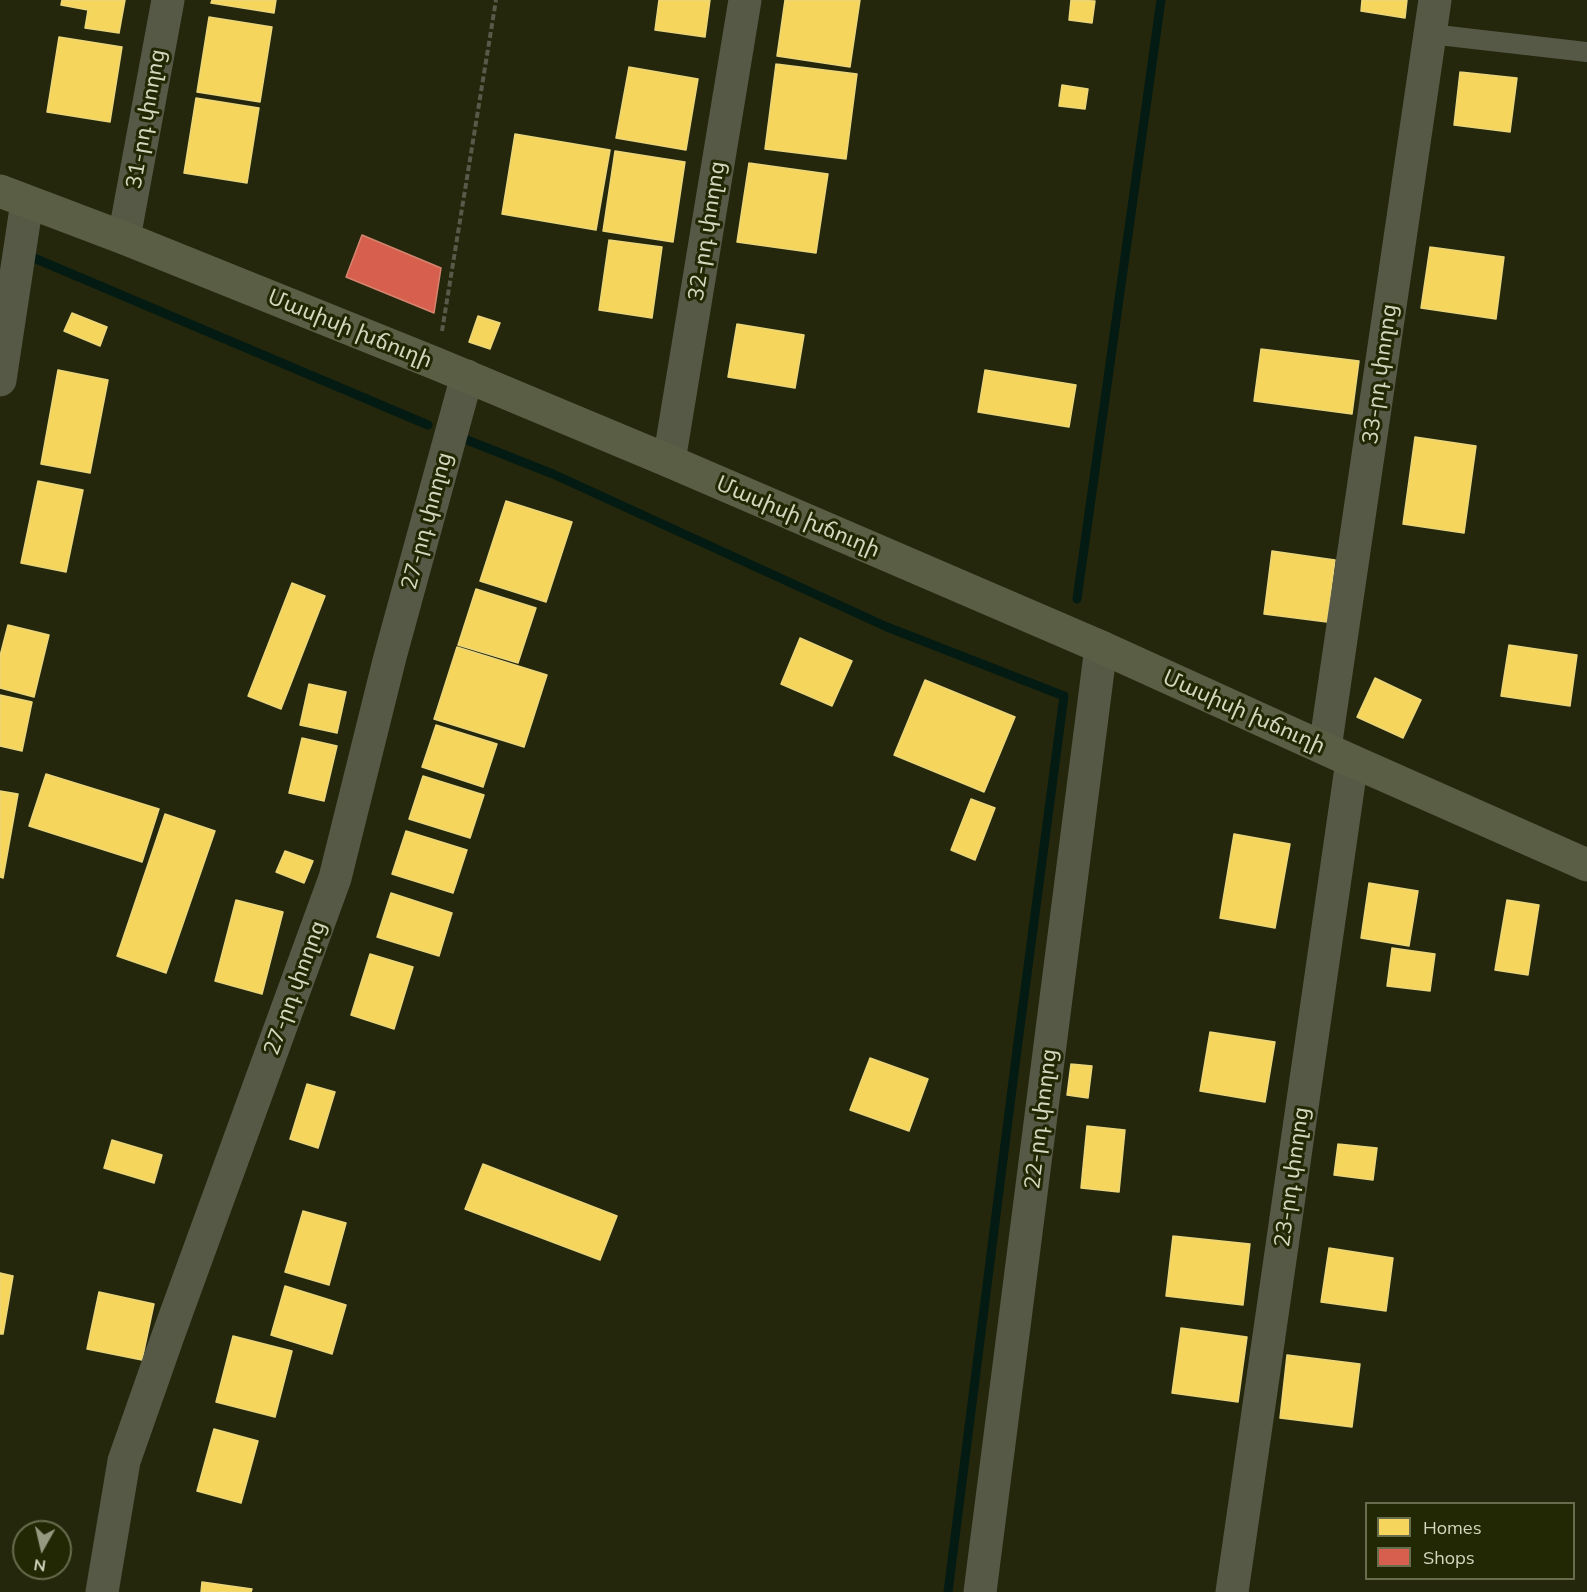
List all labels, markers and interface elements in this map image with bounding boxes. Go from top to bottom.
street label: 31-րդ փողոց [121,47,171,191]
street label: 32-րդ փողոց [683,159,731,303]
street label: Մասիսի խճուղի [264,284,436,374]
street label: 33-րդ փողոց [1357,302,1403,446]
street label: 27-րդ փողոց [396,449,458,593]
street label: Մասիսի խճուղի [712,471,884,563]
street label: Մասիսի խճուղի [1159,664,1329,760]
street label: 27-րդ փողոց [258,917,332,1059]
street label: 22-րդ փողոց [1019,1047,1063,1191]
street label: 23-րդ փողոց [1269,1105,1315,1249]
legend [1365,1502,1575,1580]
text: Homes [1423,1516,1482,1539]
north arrow [12,1520,72,1580]
text: Shops [1423,1546,1475,1569]
text: N [32,1555,47,1577]

